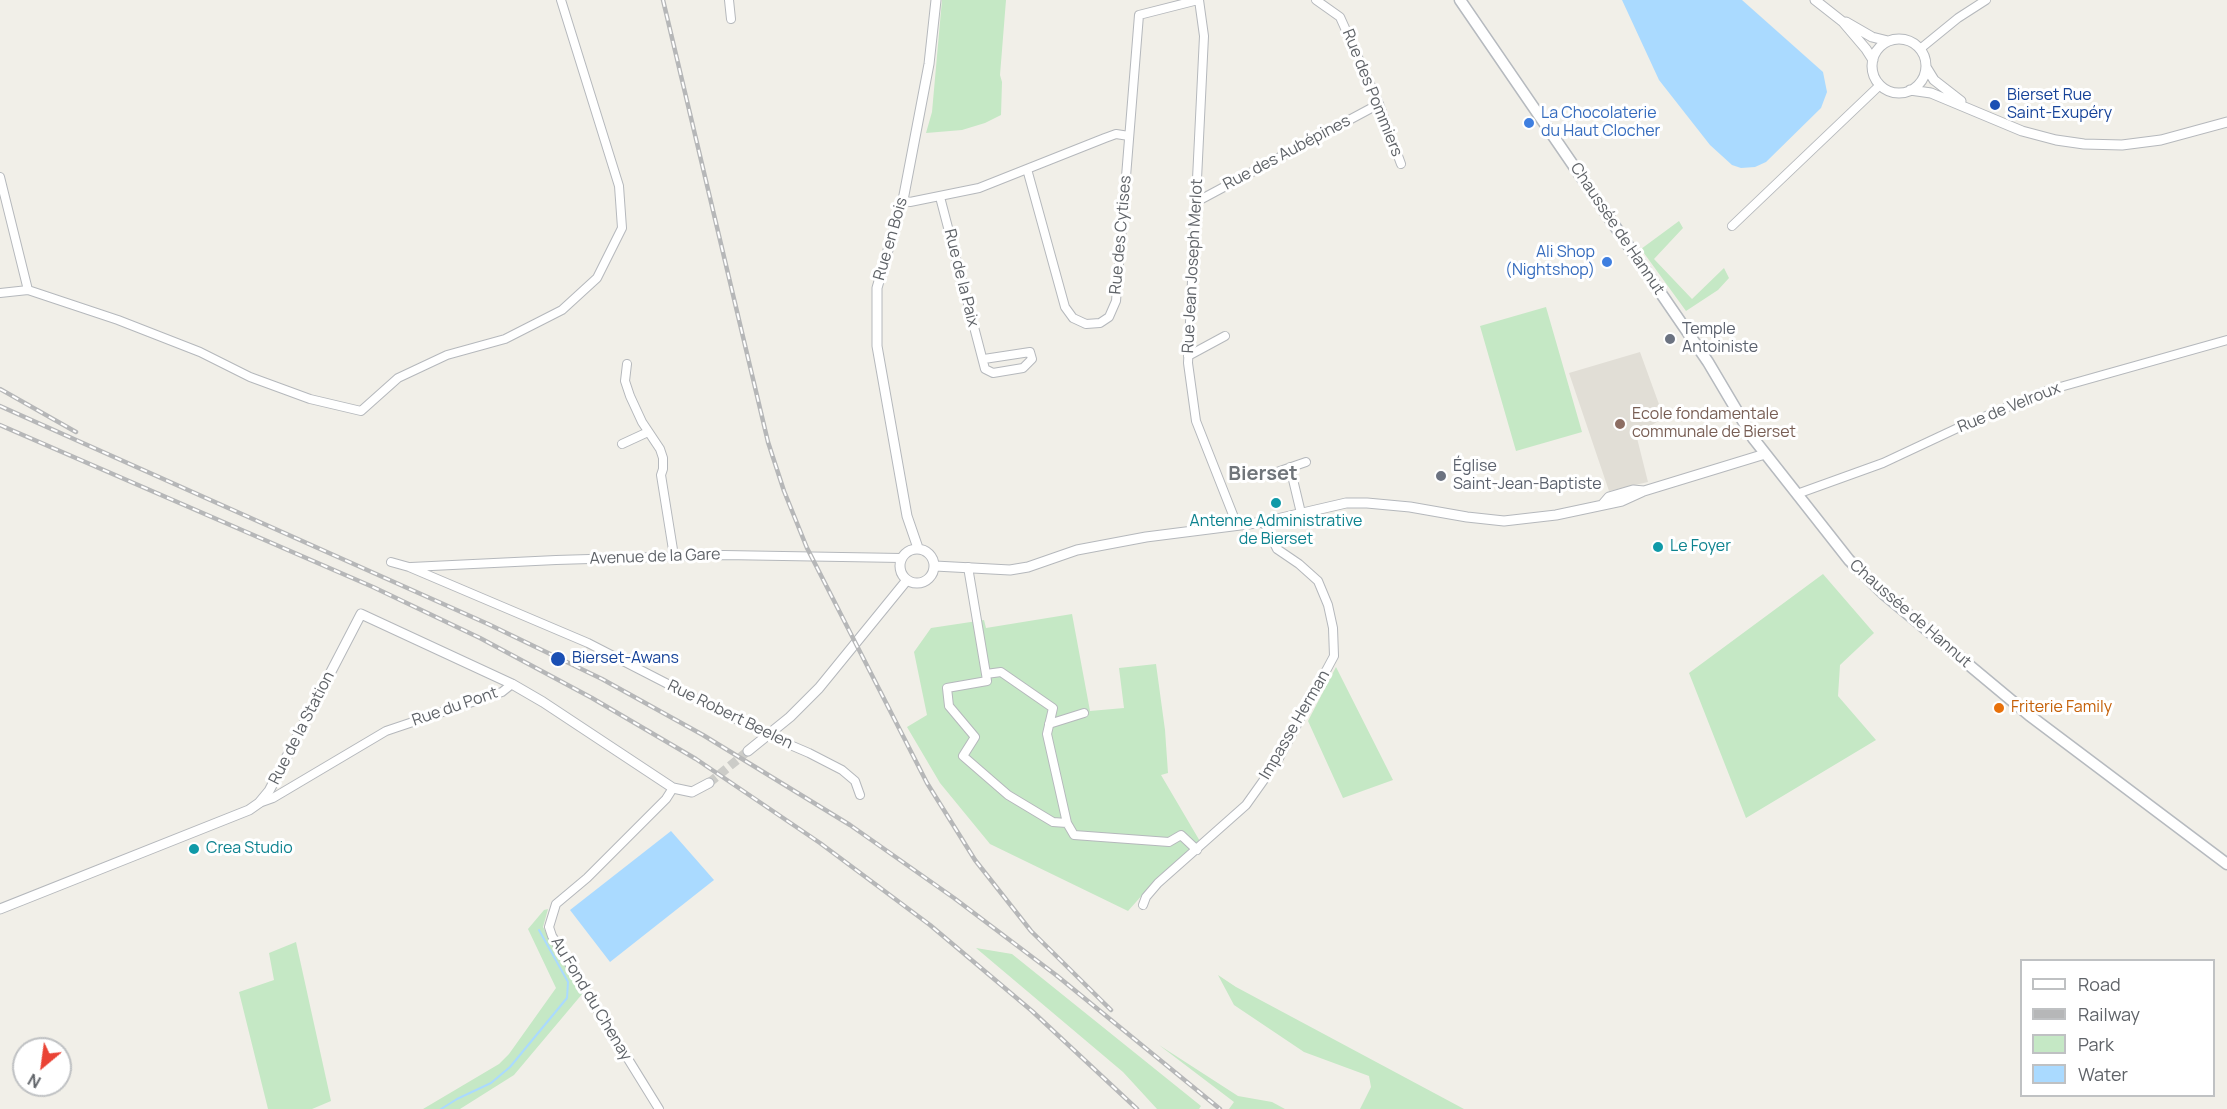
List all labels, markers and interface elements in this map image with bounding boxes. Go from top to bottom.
street label: Rue des Pommiers [1338,26,1406,160]
place label: Bierset Rue Saint-Exupéry [2007,86,2112,124]
marker: Bierset Rue Saint-Exupéry [1988,98,2002,112]
place label: La Chocolaterie du Haut Clocher [1541,104,1660,142]
street label: Rue des Aubépines [1220,111,1354,195]
marker: La Chocolaterie du Haut Clocher [1522,116,1536,130]
street label: Chaussée de Hannut [1566,159,1668,299]
street label: Rue des Cytises [1106,175,1136,295]
street label: Rue Jean Joseph Merlot [1179,178,1207,354]
street label: Rue en Bois [870,195,912,283]
street label: Rue de la Paix [940,227,982,329]
place label: Ali Shop (Nightshop) [1505,243,1595,281]
marker: Ali Shop (Nightshop) [1600,255,1614,269]
place label: Temple Antoiniste [1682,320,1758,358]
marker: Temple Antoiniste [1663,332,1677,346]
street label: Rue de Velroux [1955,379,2063,437]
place label: Ecole fondamentale communale de Bierset [1632,405,1796,443]
marker: Ecole fondamentale communale de Bierset [1613,417,1627,431]
place label: Église Saint-Jean-Baptiste [1453,457,1602,495]
district label: Bierset [1228,462,1298,486]
marker: Église Saint-Jean-Baptiste [1434,469,1448,483]
marker: Antenne Administrative de Bierset [1269,496,1283,510]
place label: Antenne Administrative de Bierset [1190,512,1362,550]
place label: Le Foyer [1670,537,1731,557]
marker: Le Foyer [1651,540,1665,554]
street label: Avenue de la Gare [589,545,721,569]
street label: Chaussée de Hannut [1845,556,1975,672]
place label: Bierset-Awans [572,649,679,669]
marker: Bierset-Awans [549,650,567,668]
street label: Impasse Herman [1256,667,1334,783]
street label: Rue de la Station [265,668,339,788]
street label: Rue Robert Beelen [664,676,796,754]
street label: Rue du Pont [410,683,500,731]
place label: Friterie Family [2011,698,2112,718]
marker: Friterie Family [1992,701,2006,715]
place label: Crea Studio [206,839,293,859]
marker: Crea Studio [187,842,201,856]
street label: Au Fond du Chenay [546,934,636,1064]
legend [2020,959,2215,1097]
text: Road [2078,972,2121,996]
text: Railway [2078,1002,2140,1026]
text: Park [2078,1032,2114,1056]
north arrow [12,1037,72,1097]
text: Water [2078,1062,2128,1086]
text: N [24,1069,45,1093]

